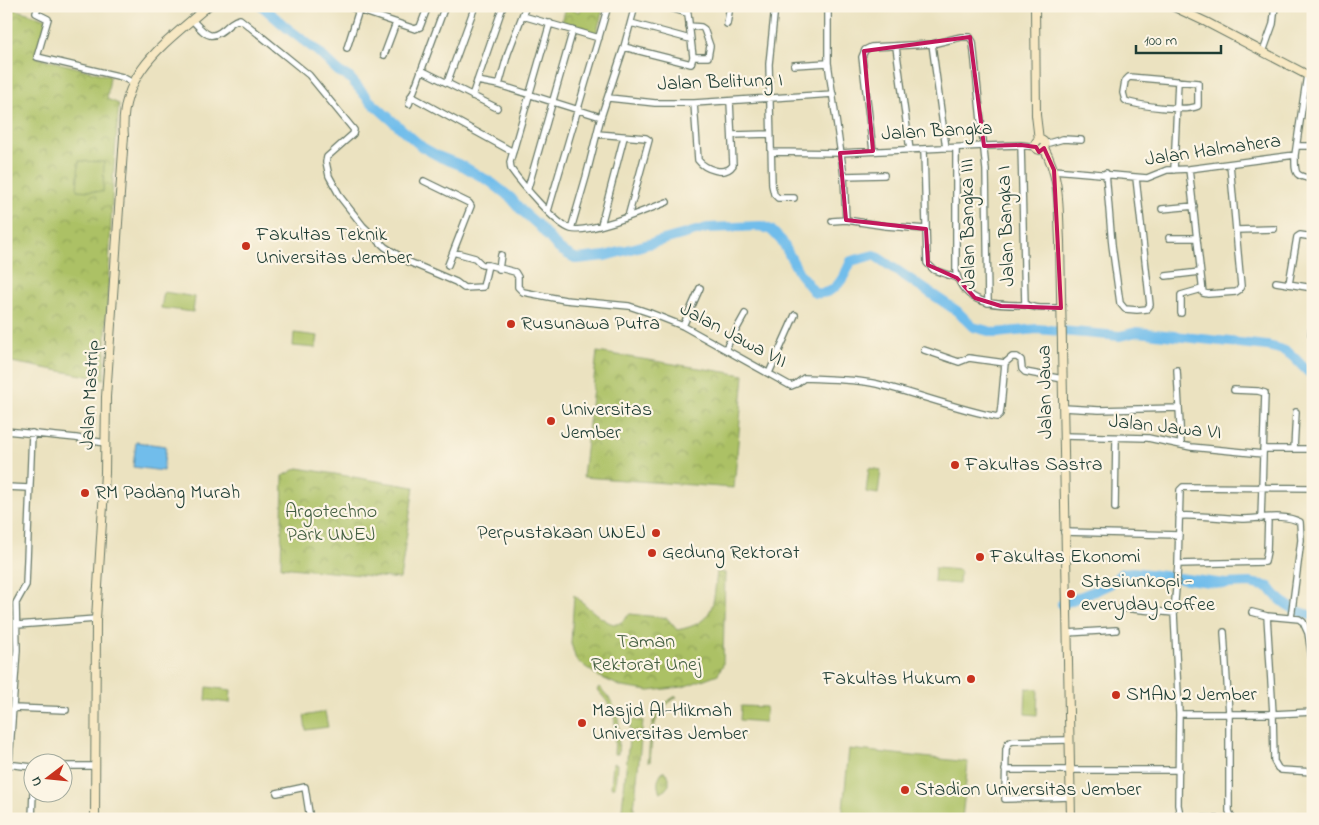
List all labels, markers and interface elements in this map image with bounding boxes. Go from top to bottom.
scale bar [1136,22,1222,54]
text: 100 m [1144,30,1177,52]
street label: Jalan Belitung I [657,66,783,101]
street label: Jalan Bangka [881,115,993,150]
street label: Jalan Halmahera [1143,127,1283,175]
street label: Jalan Bangka III [953,158,986,290]
street label: Jalan Bangka I [990,165,1025,287]
place label: Fakultas Teknik Universitas Jember [255,221,413,273]
marker: Fakultas Teknik Universitas Jember [240,240,252,252]
street label: Jalan Jawa VII [674,296,792,376]
place label: Rusunawa Putra [521,310,660,339]
marker: Rusunawa Putra [505,318,517,330]
street label: Jalan Mastrip [74,339,108,451]
street label: Jalan Jawa [1031,345,1061,439]
place label: Universitas Jember [561,396,652,448]
street label: Jalan Jawa VI [1107,408,1223,448]
marker: Universitas Jember [545,415,557,427]
place label: Fakultas Sastra [964,451,1103,480]
marker: Fakultas Sastra [949,459,961,471]
place label: RM Padang Murah [95,479,240,509]
marker: RM Padang Murah [79,487,91,499]
park label: Argotechno Park UNEJ [285,498,377,550]
place label: Perpustakaan UNEJ [477,519,646,548]
marker: Perpustakaan UNEJ [650,527,662,539]
place label: Gedung Rektorat [662,539,800,569]
place label: Fakultas Ekonomi [989,543,1141,572]
marker: Gedung Rektorat [646,547,658,559]
marker: Fakultas Ekonomi [974,551,986,563]
place label: Stasiunkopi - everyday coffee [1081,568,1215,620]
marker: Stasiunkopi - everyday coffee [1065,588,1077,600]
park label: Taman Rektorat Unej [591,628,702,680]
place label: Fakultas Hukum [821,665,961,694]
marker: Fakultas Hukum [965,673,977,685]
place label: SMAN 2 Jember [1126,681,1257,710]
marker: SMAN 2 Jember [1110,689,1122,701]
place label: Masjid Al-Hikmah Universitas Jember [592,697,749,749]
marker: Masjid Al-Hikmah Universitas Jember [576,717,588,729]
north arrow [22,752,72,802]
text: U [26,774,48,788]
place label: Stadion Universitas Jember [915,776,1142,805]
marker: Stadion Universitas Jember [899,784,911,796]

